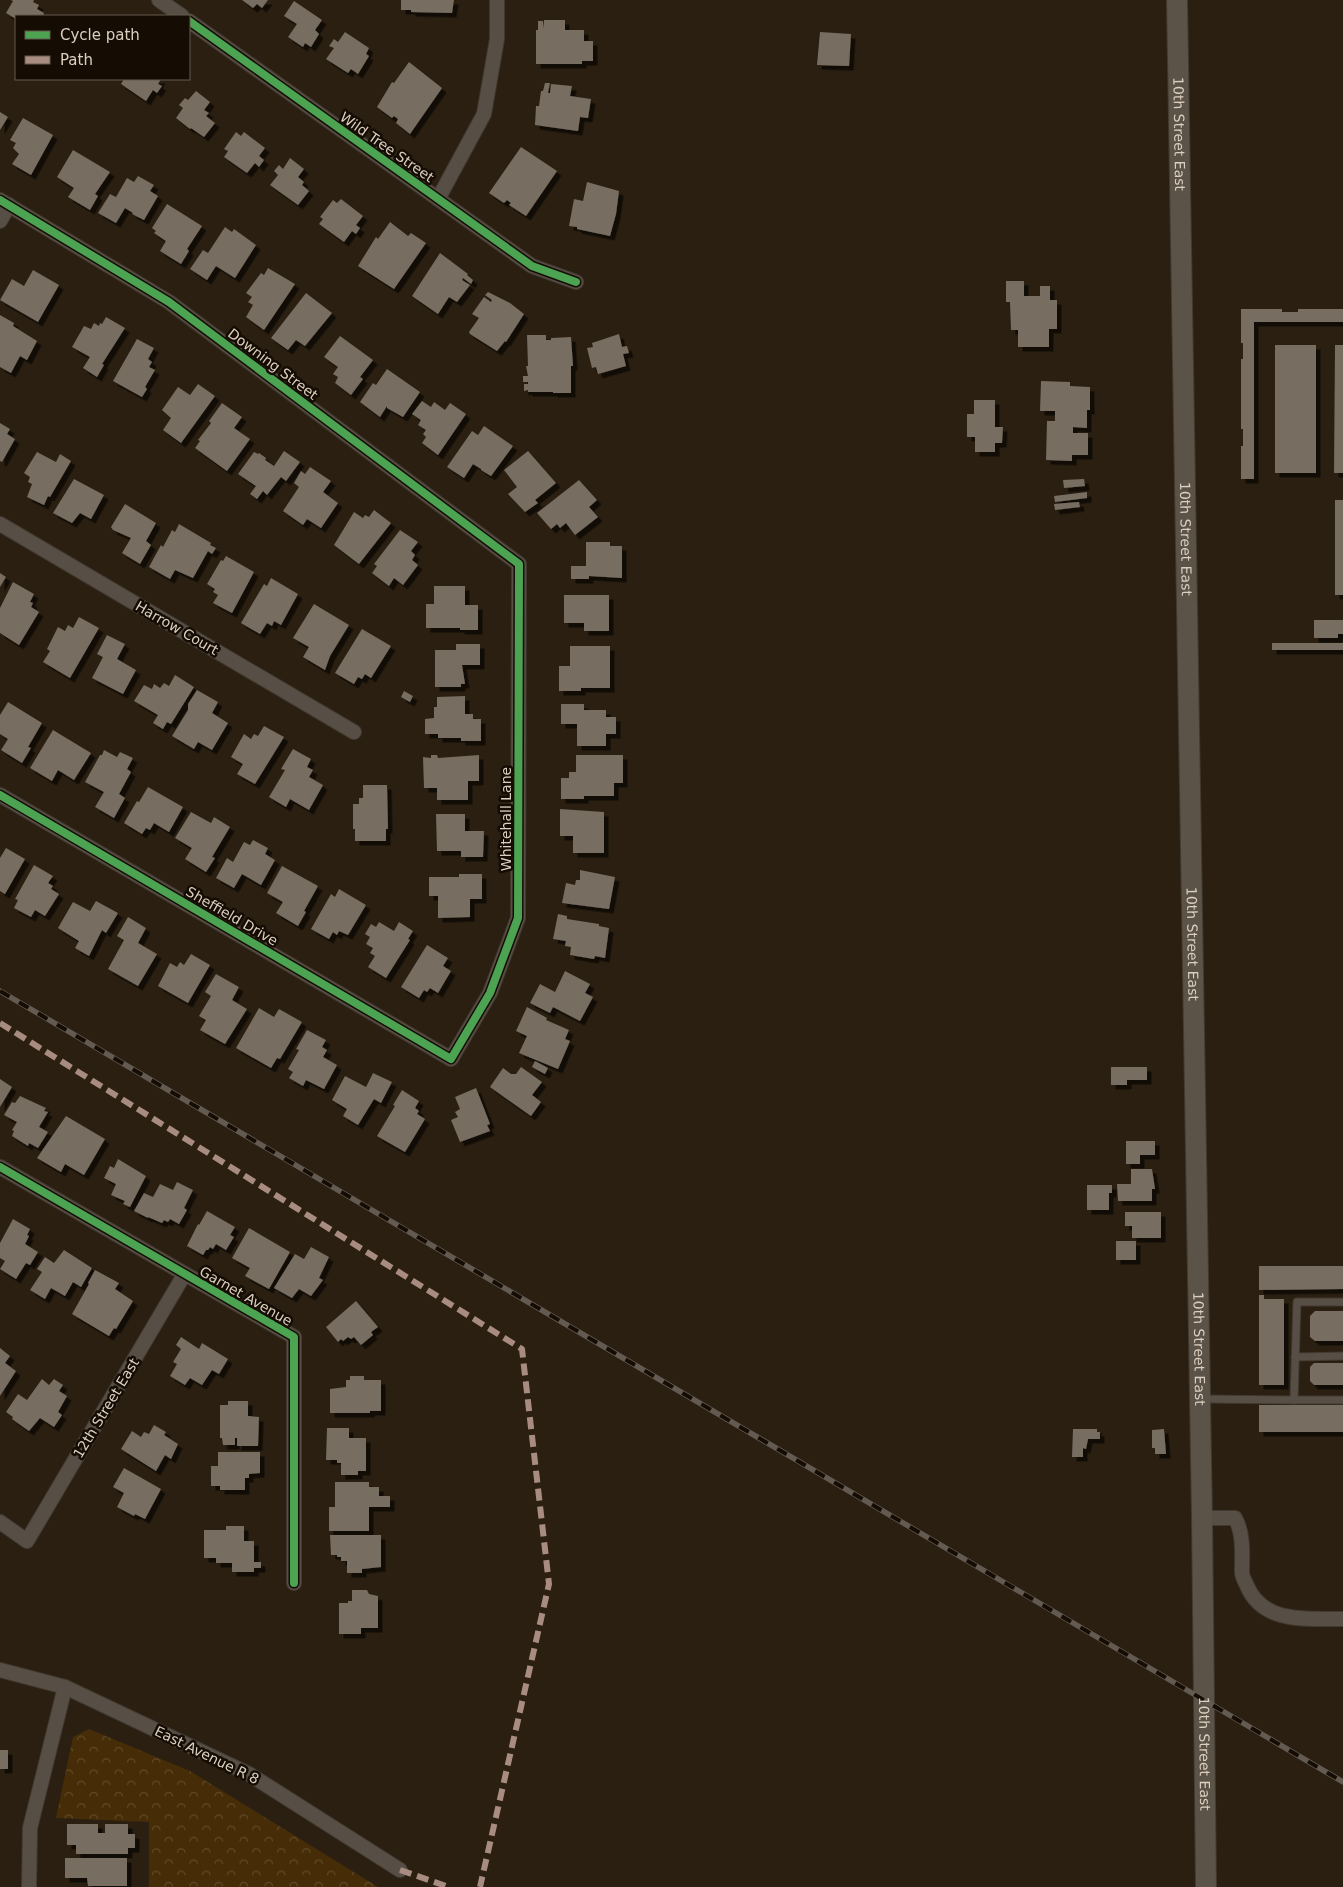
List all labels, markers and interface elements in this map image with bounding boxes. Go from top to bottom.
legend [15,15,190,80]
text: Cycle path [60,26,140,44]
text: Path [60,51,93,69]
street label: 10th Street East [1170,77,1188,192]
street label: Wild Tree Street [337,109,437,186]
street label: Downing Street [225,325,321,403]
street label: 10th Street East [1177,482,1195,597]
street label: Harrow Court [133,598,222,658]
street label: Whitehall Lane [498,767,514,871]
street label: Sheffield Drive [183,883,281,949]
street label: 10th Street East [1184,887,1201,1001]
street label: Garnet Avenue [197,1263,295,1329]
street label: 10th Street East [1190,1292,1208,1406]
street label: 12th Street East [70,1355,142,1461]
street label: 10th Street East [1196,1697,1213,1811]
street label: East Avenue R 8 [152,1723,262,1787]

